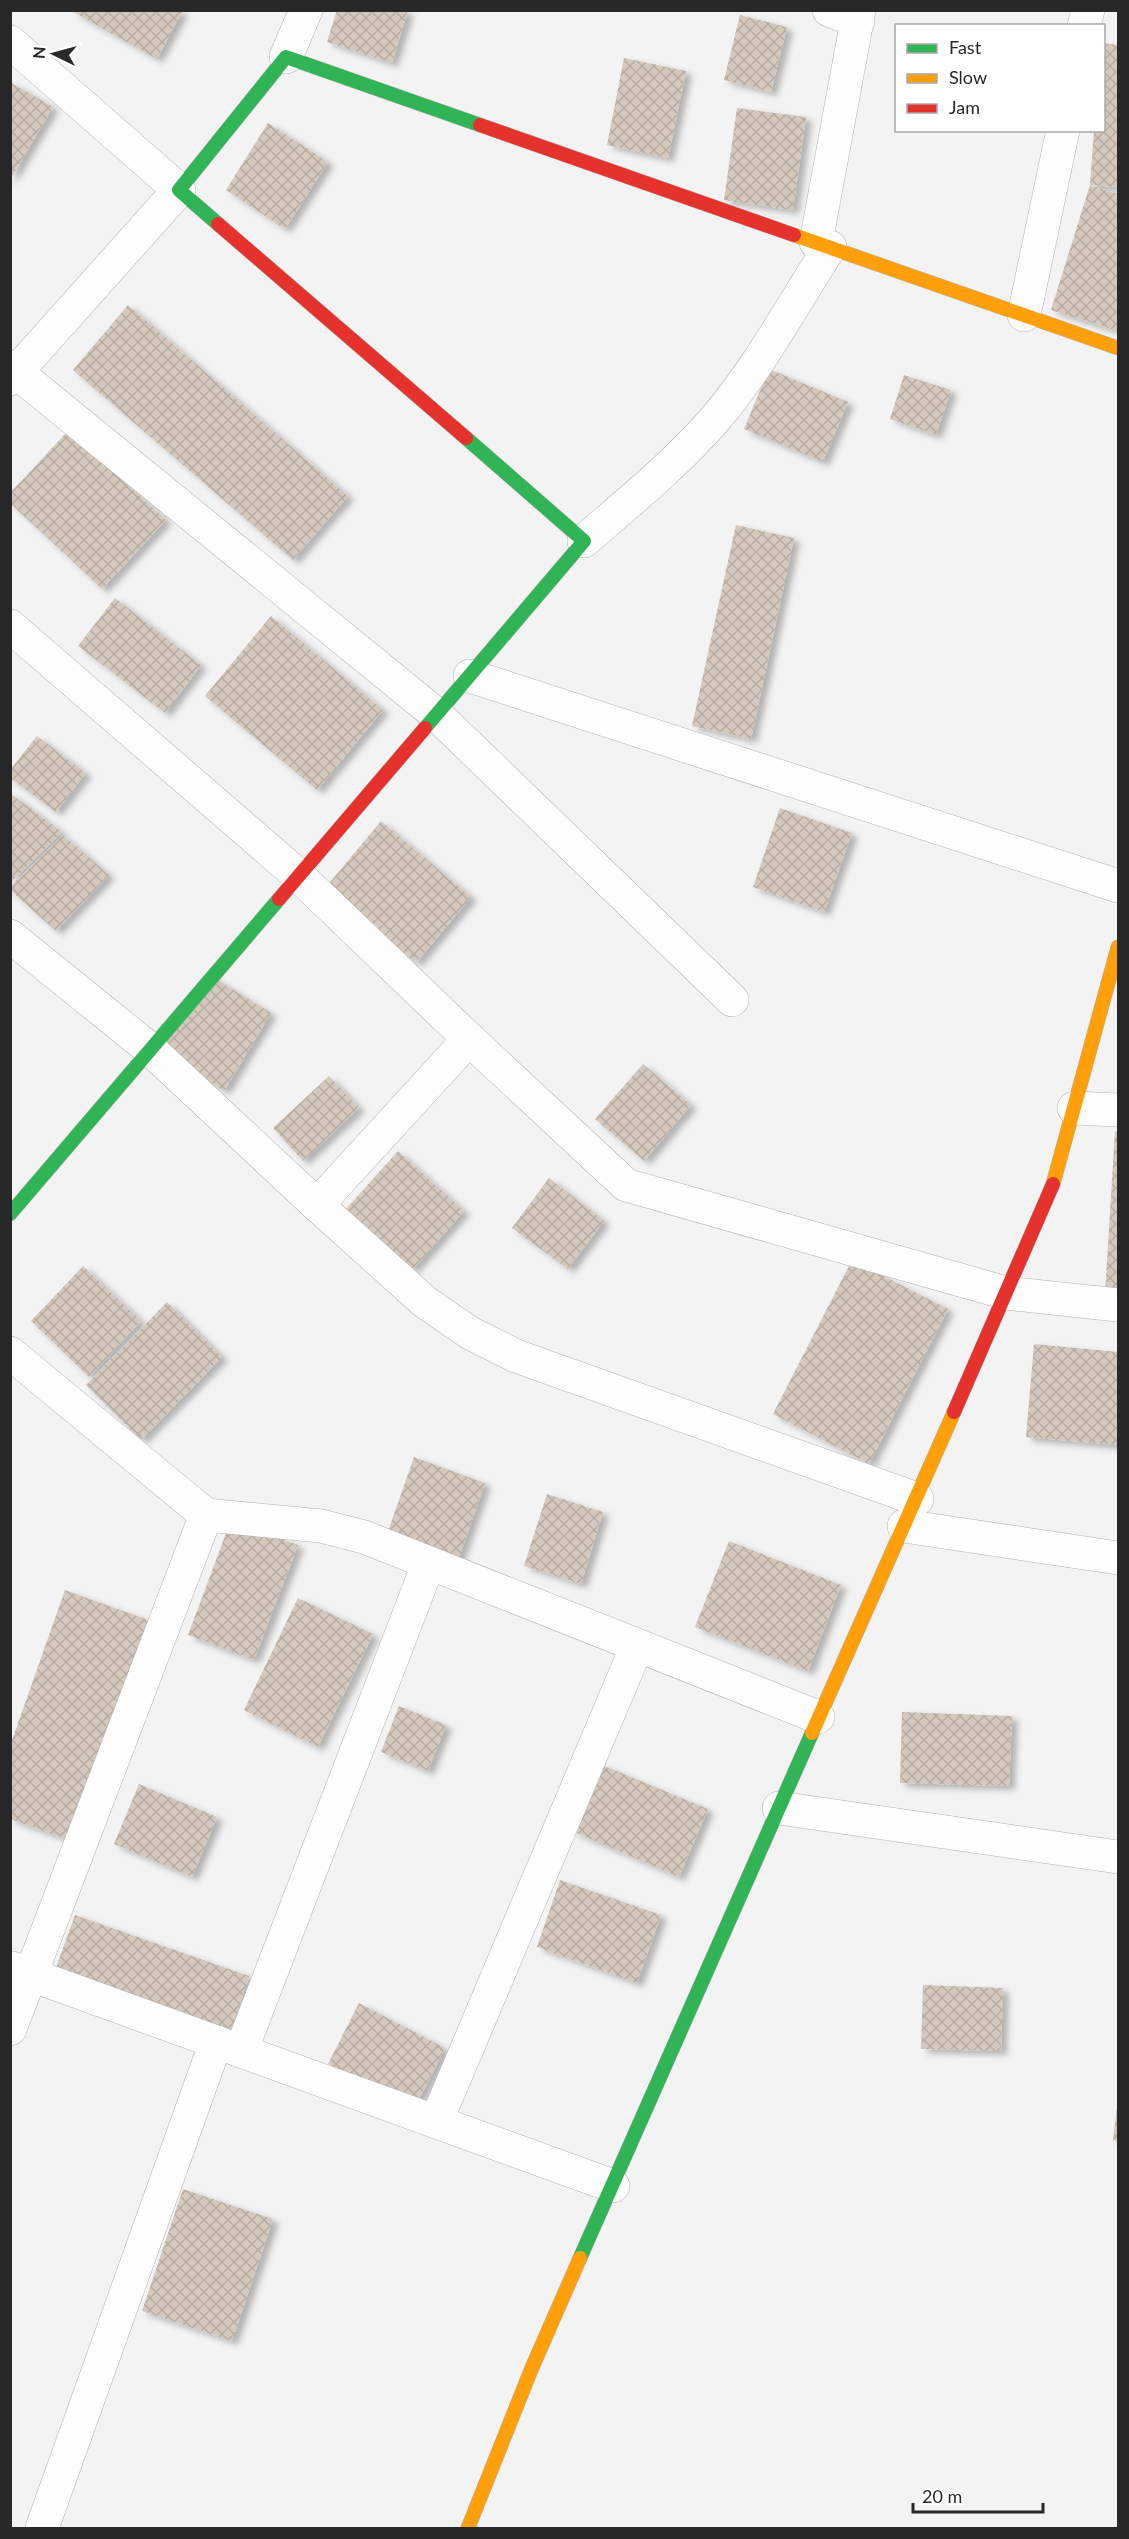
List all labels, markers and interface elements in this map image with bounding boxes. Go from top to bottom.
north arrow [24,24,84,84]
legend [895,24,1105,132]
text: Fast [949,36,982,58]
text: N [29,46,49,60]
text: Slow [949,66,987,88]
text: Jam [949,96,980,118]
scale bar [913,2476,1044,2514]
text: 20 m [922,2485,962,2507]

